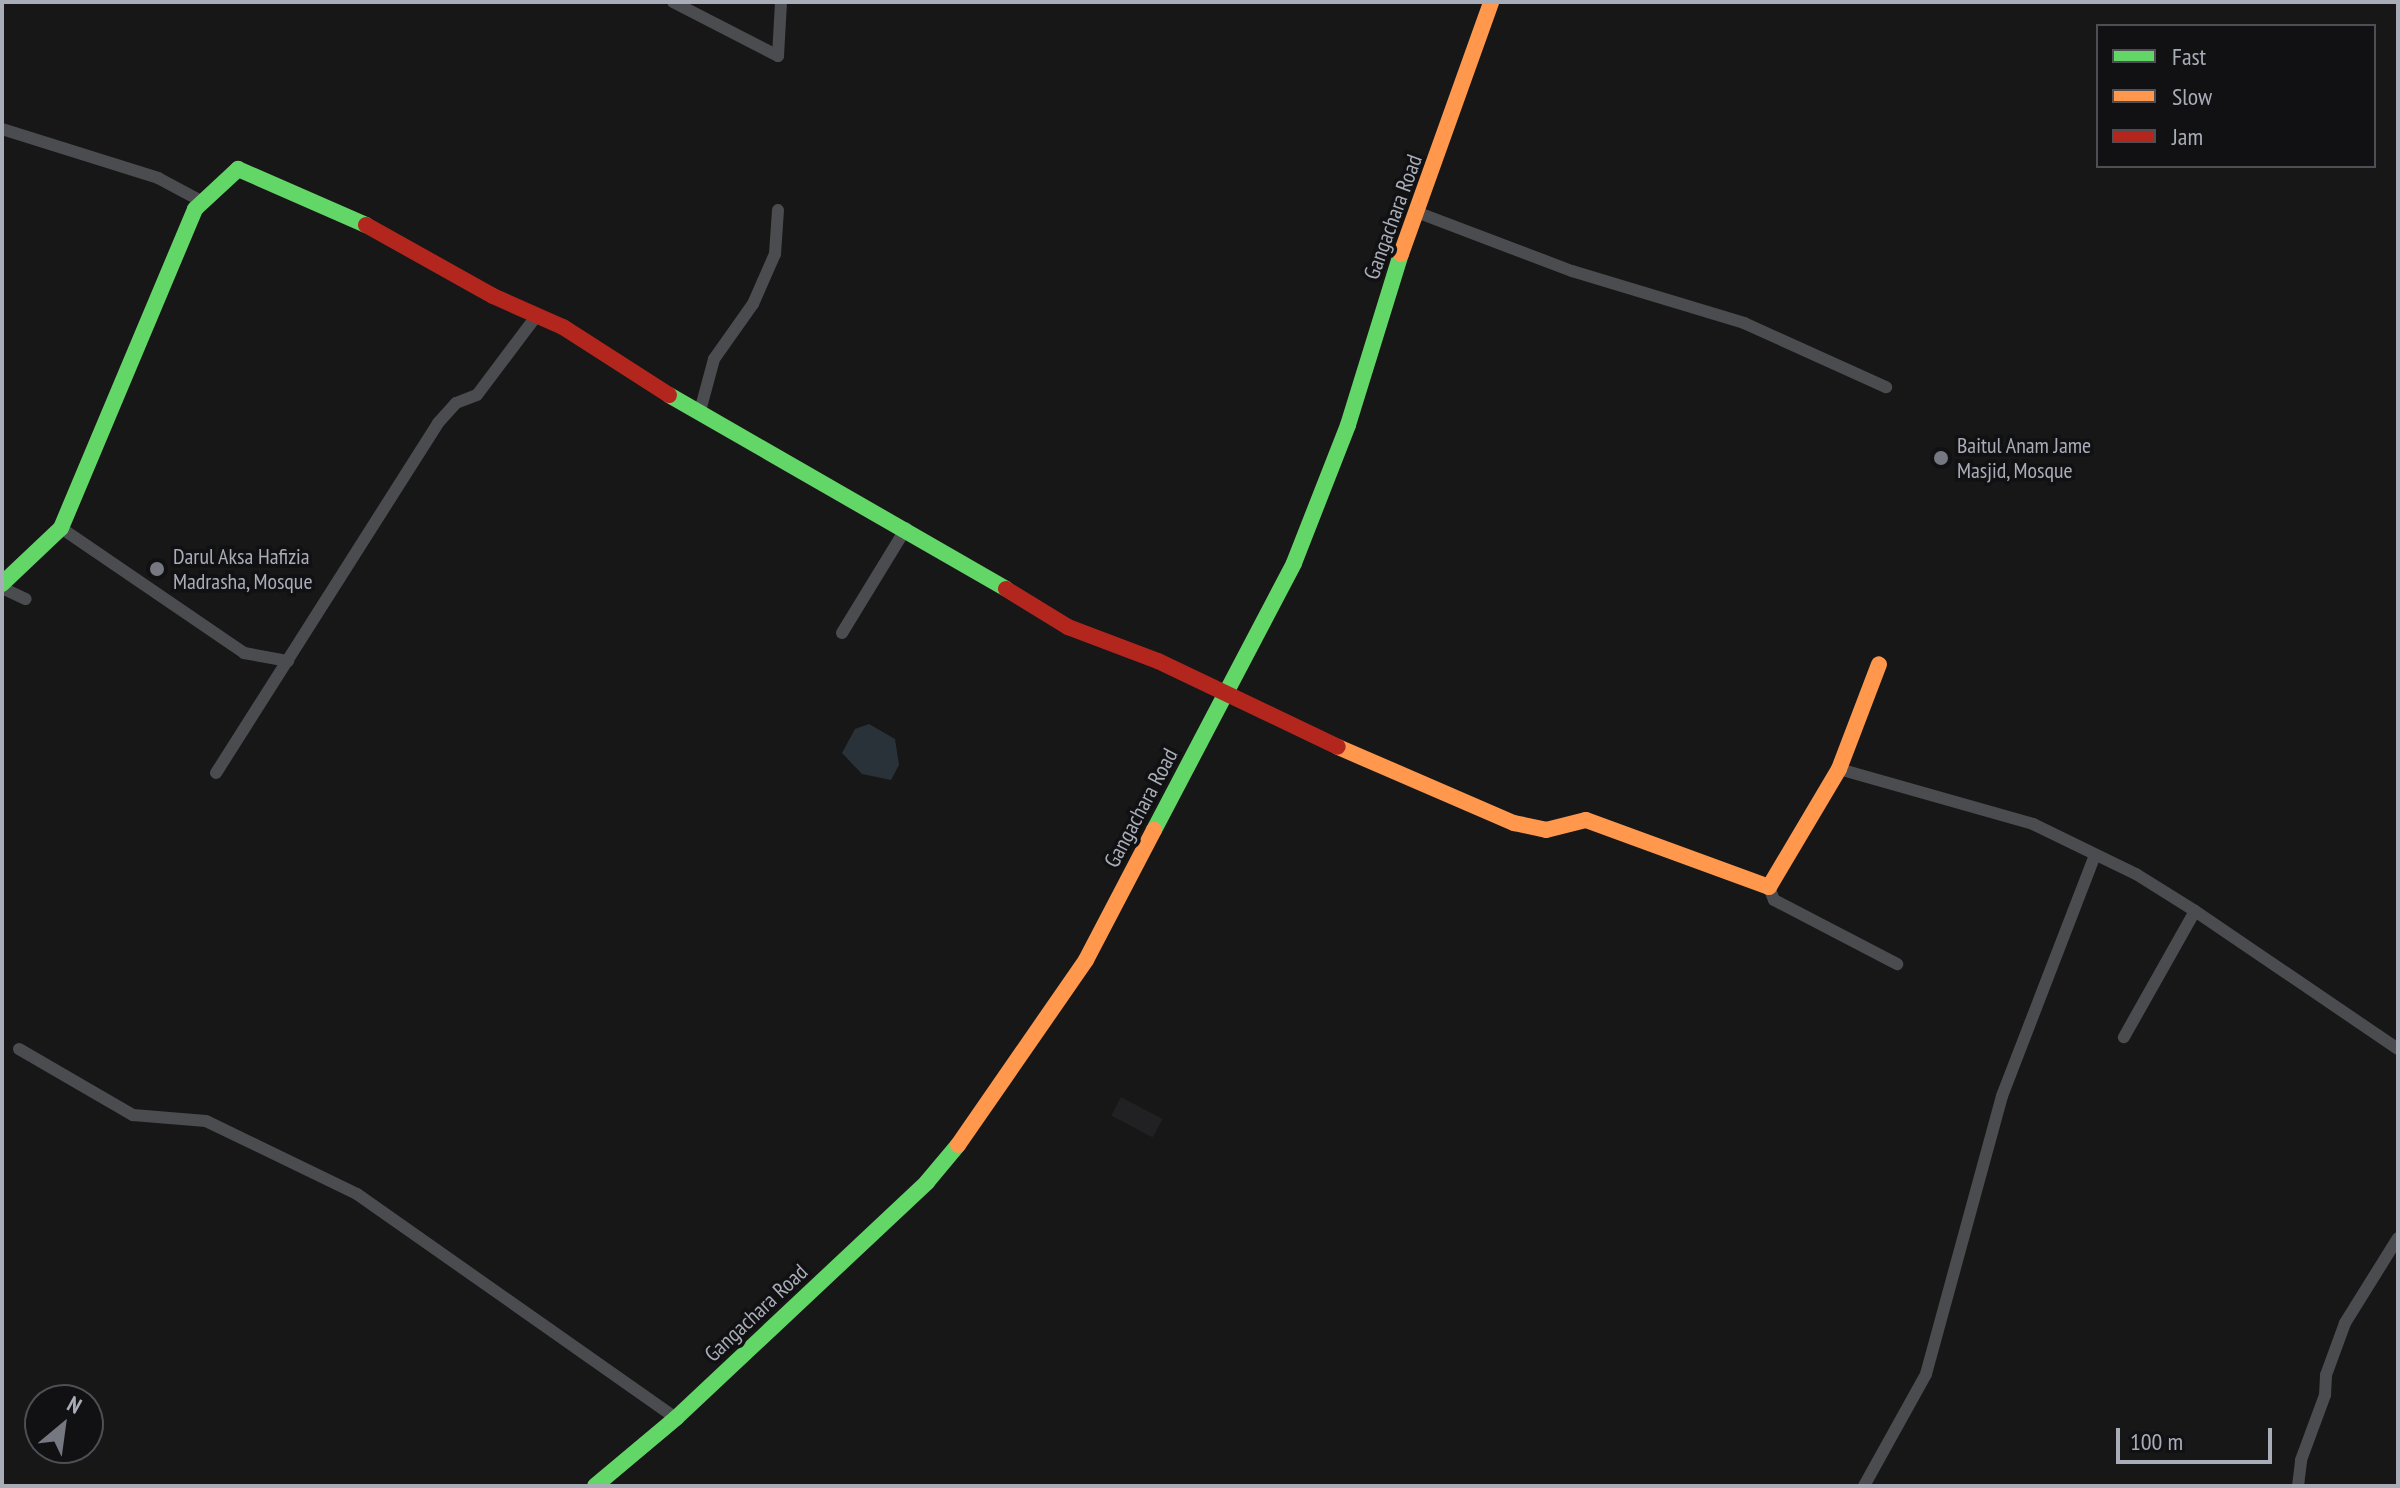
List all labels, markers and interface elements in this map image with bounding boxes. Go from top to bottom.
legend [2096,24,2376,168]
text: Fast [2172,41,2206,72]
text: Slow [2172,81,2212,112]
text: Jam [2172,121,2203,152]
street label: Gangachara Road [1358,151,1428,283]
place label: Baitul Anam Jame Masjid, Mosque [1957,432,2092,484]
marker: Baitul Anam Jame Masjid, Mosque [1932,449,1950,467]
place label: Darul Aksa Hafizia Madrasha, Mosque [173,543,314,594]
marker: Darul Aksa Hafizia Madrasha, Mosque [148,560,166,578]
street label: Gangachara Road [1099,744,1183,872]
street label: Gangachara Road [699,1259,813,1367]
north arrow [24,1384,104,1464]
text: N [63,1390,87,1420]
scale bar [2120,1412,2276,1462]
text: 100 m [2130,1426,2183,1457]

